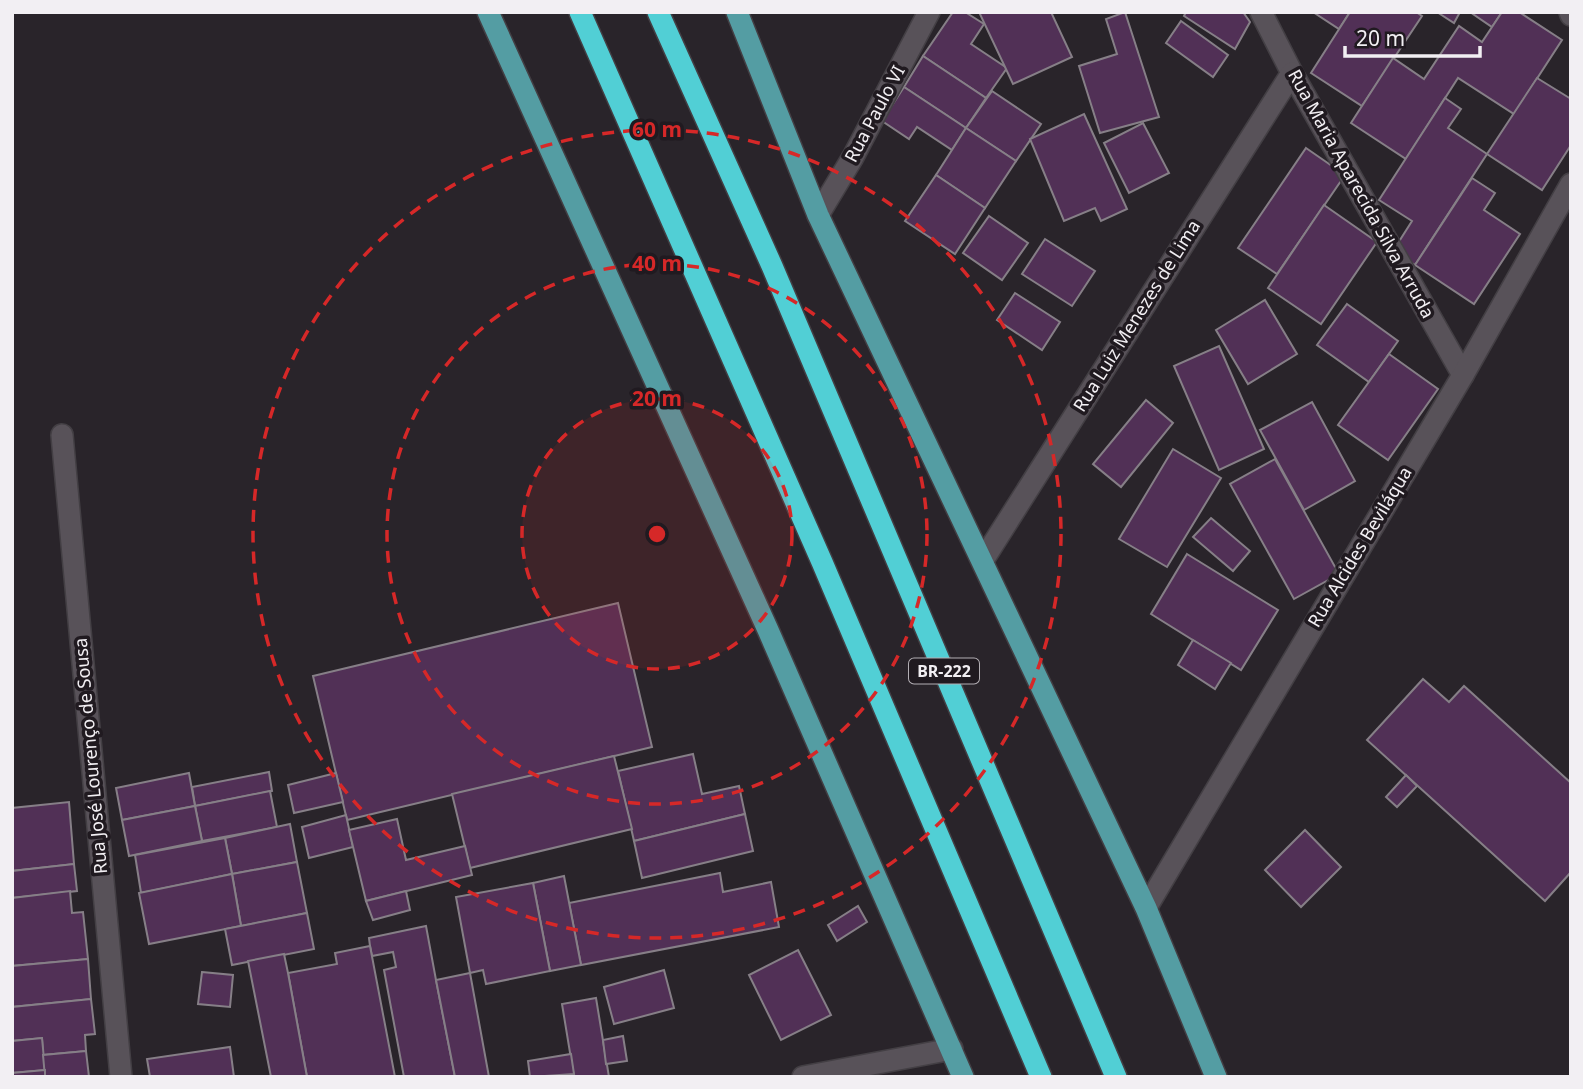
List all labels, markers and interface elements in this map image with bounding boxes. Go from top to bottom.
scale bar [1345,14,1480,58]
text: 20 m [1356,24,1405,52]
street label: Rua Paulo VI [839,61,910,166]
street label: Rua Maria Aparecida Silva Arruda [1283,65,1441,322]
text: 60 m [632,115,682,143]
street label: Rua Luiz Menezes de Lima [1067,215,1205,416]
text: 40 m [632,249,682,277]
text: 20 m [632,384,682,412]
street label: Rua Alcides Beviláqua [1302,462,1417,631]
centre of rings [645,522,669,546]
street label: Rua José Lourenço de Sousa [68,637,112,875]
road number: BR-222 [909,658,979,684]

